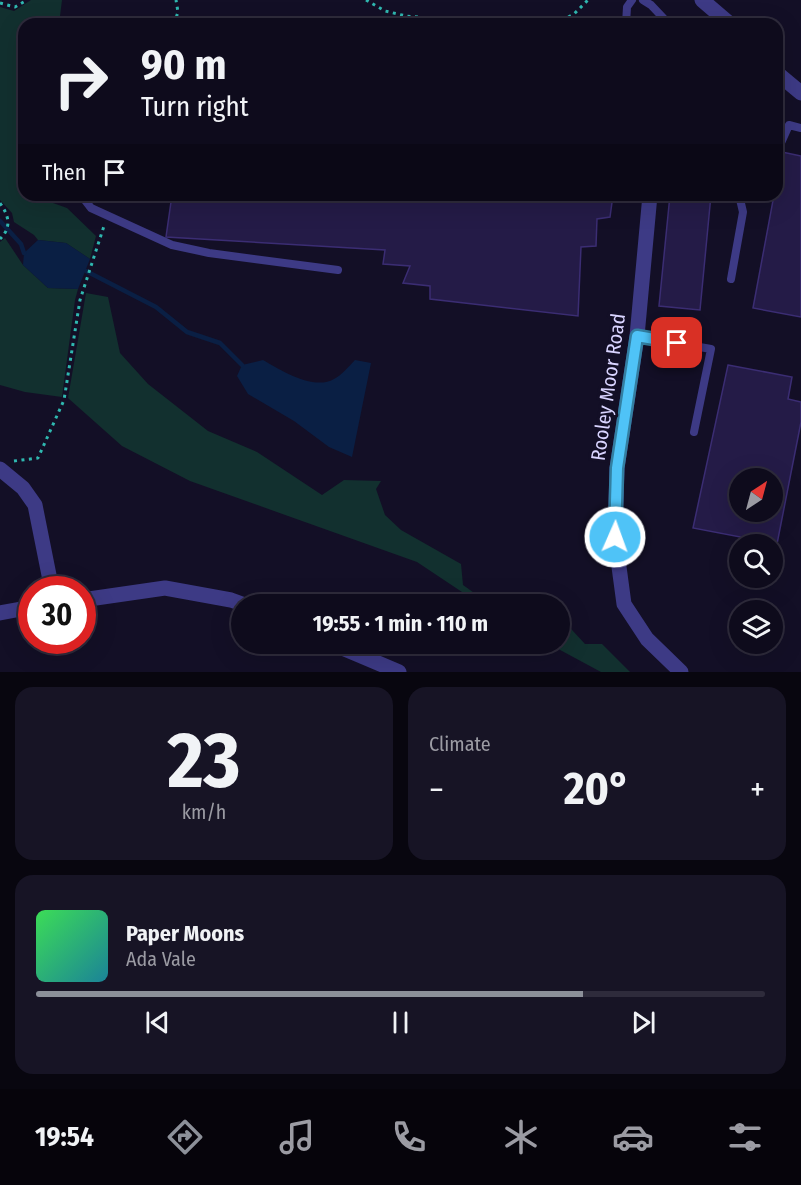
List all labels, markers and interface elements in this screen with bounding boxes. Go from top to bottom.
text: 90 m [141,40,226,90]
icon: right [42,42,120,120]
text: Turn right [141,91,249,123]
icon: arrive [98,156,131,189]
text: Then [42,159,86,186]
street label: Rooley Moor Road [586,312,630,462]
pin [651,317,702,368]
icon: arrive [660,326,693,359]
north arrow [729,468,783,522]
map controls [729,468,783,654]
position arrow [583,505,647,569]
button: search [729,534,783,588]
speed limit sign: 30 [18,576,96,654]
button: layers [729,600,783,654]
text: 19:55 · 1 min · 110 m [313,610,488,637]
text: 23 [167,714,241,808]
text: Climate [429,732,491,756]
text: 20° [564,762,630,816]
text: − [429,770,444,810]
text: + [750,770,765,810]
text: km/h [182,800,226,824]
text: Paper Moons [126,920,244,947]
text: Ada Vale [126,947,196,971]
icon: previous [141,1006,174,1039]
icon: pause [384,1006,417,1039]
icon: next [627,1006,660,1039]
icon: directions [164,1116,206,1158]
icon: music [276,1116,318,1158]
icon: phone [388,1116,430,1158]
icon: climate [500,1116,542,1158]
icon: car [612,1116,654,1158]
icon: filters [724,1116,766,1158]
text: 19:54 [35,1121,94,1153]

